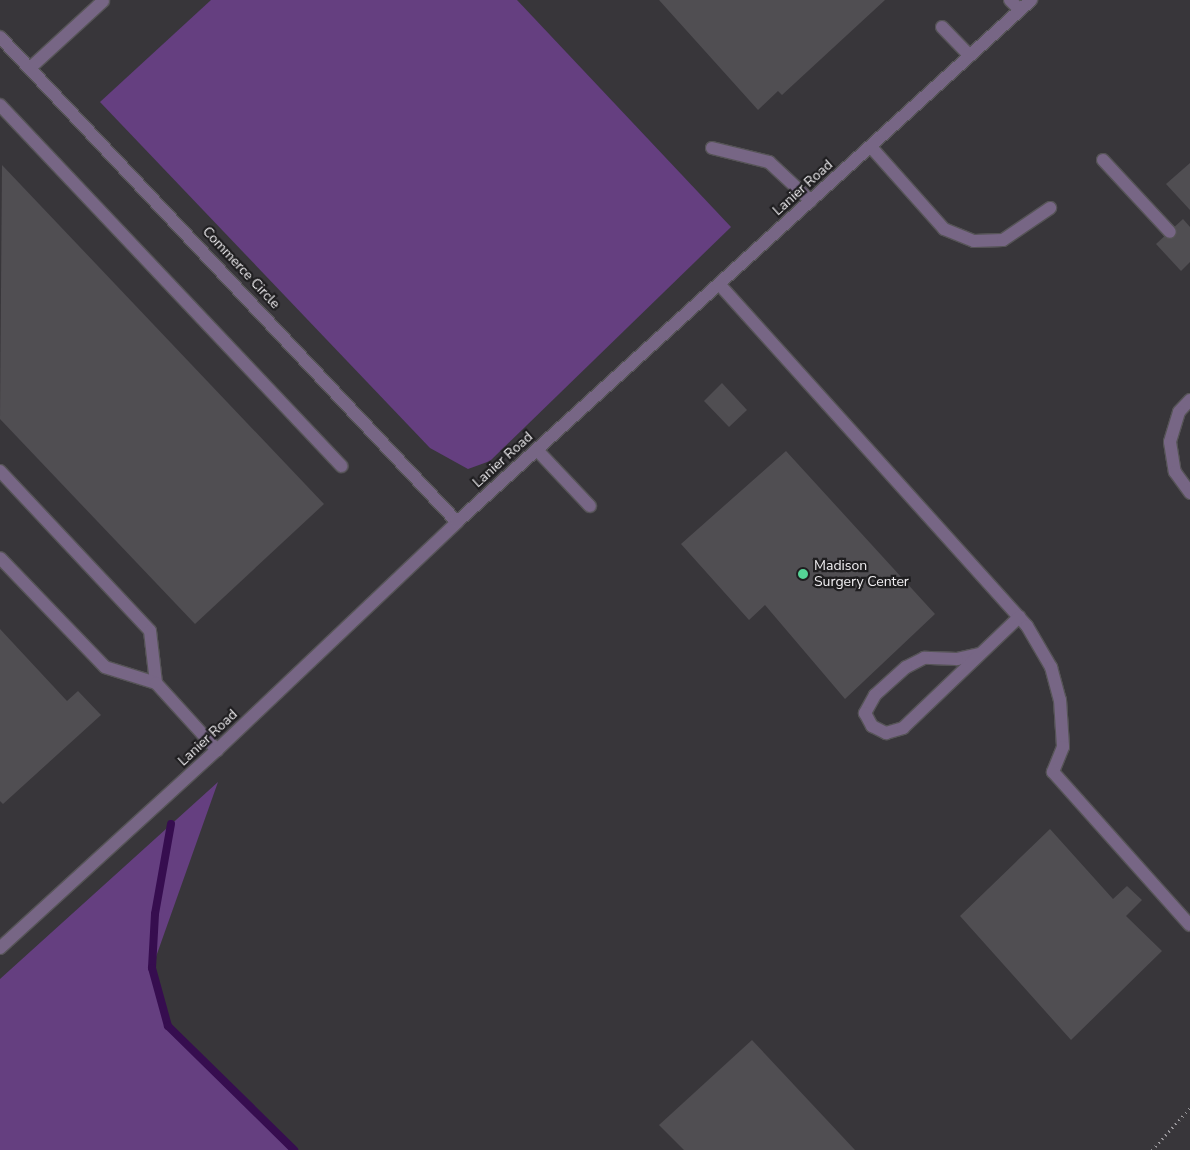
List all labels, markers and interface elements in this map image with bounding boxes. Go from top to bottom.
street label: Lanier Road [770,157,836,219]
street label: Commerce Circle [199,223,283,313]
street label: Lanier Road [470,429,536,491]
place label: Madison Surgery Center [814,558,909,590]
marker: Madison Surgery Center [796,567,810,581]
street label: Lanier Road [175,706,241,770]

